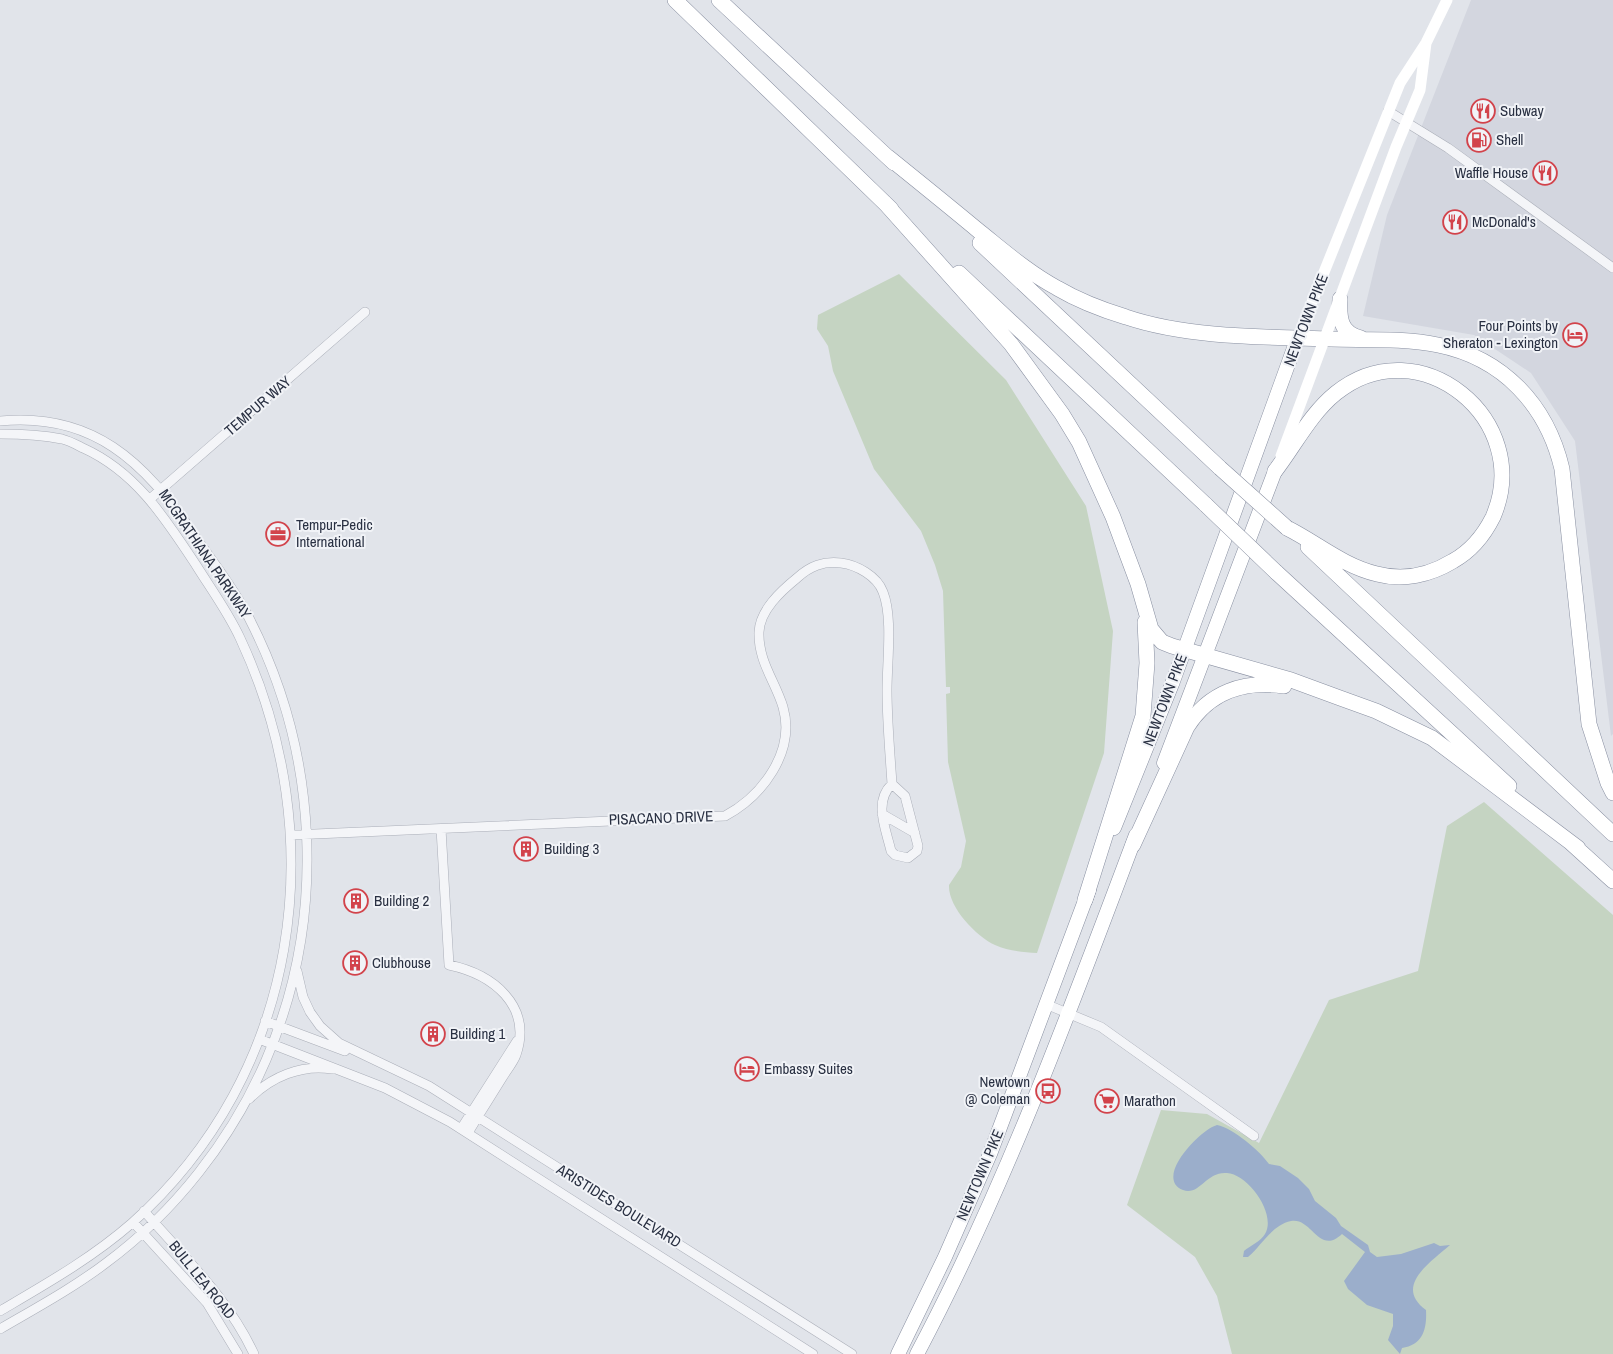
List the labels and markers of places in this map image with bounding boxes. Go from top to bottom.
restaurant icon: Subway [1470,98,1496,124]
place label: Subway [1500,100,1545,121]
fuel station icon: Shell [1466,127,1492,153]
place label: Shell [1496,129,1523,150]
restaurant icon: Waffle House [1532,160,1558,186]
place label: Waffle House [1455,162,1528,183]
restaurant icon: McDonald's [1442,209,1468,235]
place label: McDonald's [1472,211,1536,232]
place label: Four Points by Sheraton - Lexington [1443,315,1559,353]
hotel icon: Four Points by Sheraton - Lexington [1562,322,1588,348]
place label: Tempur-Pedic International [296,514,373,552]
office icon: Tempur-Pedic International [265,521,291,547]
building icon: Building 3 [513,836,539,862]
place label: Building 3 [544,838,600,859]
building icon: Building 2 [343,888,369,914]
place label: Building 2 [374,890,430,911]
building icon: Clubhouse [342,950,368,976]
place label: Clubhouse [372,952,431,973]
building icon: Building 1 [420,1021,446,1047]
place label: Building 1 [450,1023,506,1044]
hotel icon: Embassy Suites [734,1056,760,1082]
place label: Embassy Suites [764,1058,853,1079]
place label: Newtown @ Coleman [965,1071,1030,1109]
bus stop icon: Newtown @ Coleman [1035,1078,1061,1104]
supermarket icon: Marathon [1094,1088,1120,1114]
place label: Marathon [1124,1090,1176,1111]

